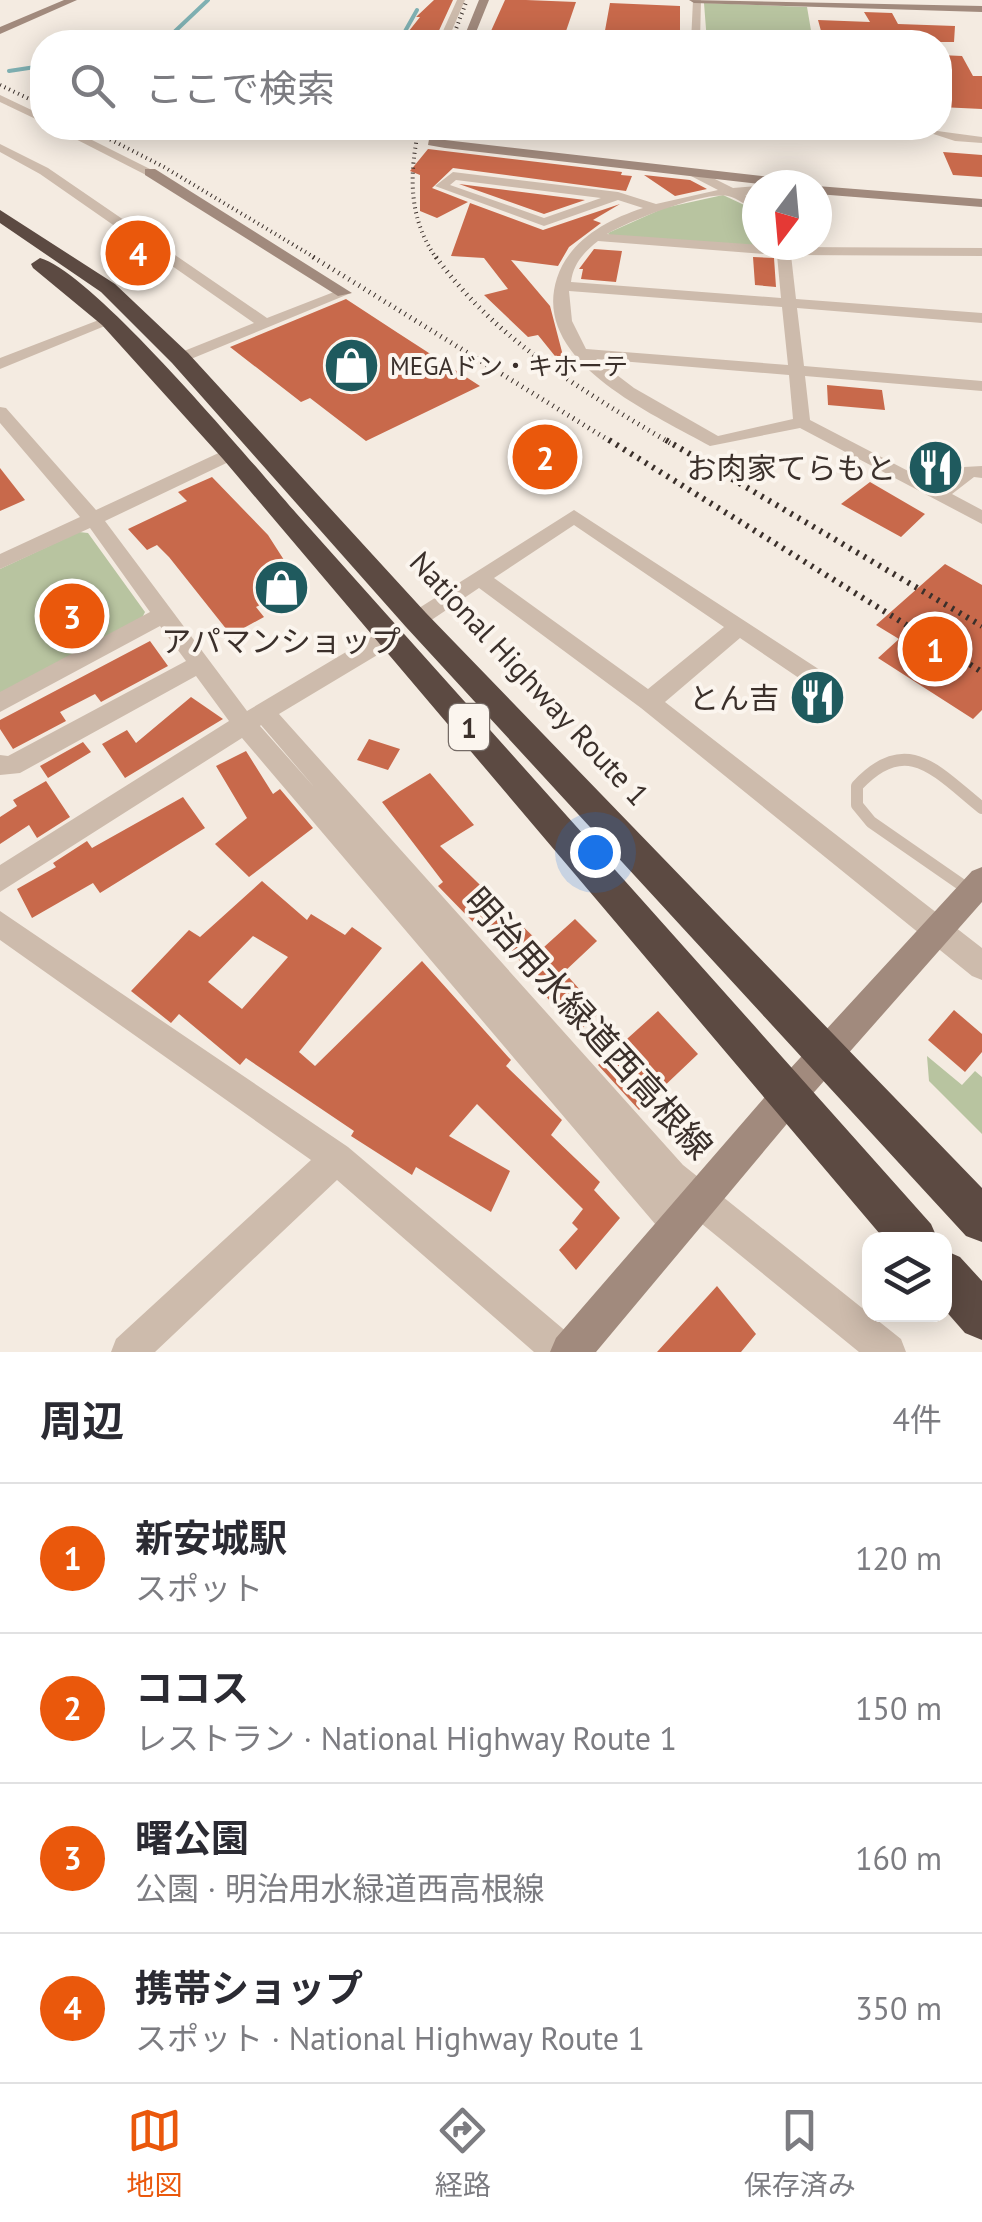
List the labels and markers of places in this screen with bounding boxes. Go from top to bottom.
pin: 4 [106,216,170,290]
shop icon: MEGAドン・キホーテ [321,336,381,396]
place label: MEGAドン・キホーテ [390,350,628,382]
pin: 2 [512,420,578,494]
restaurant icon: お肉家てらもと [905,437,965,497]
place label: お肉家てらもと [687,448,896,487]
shop icon: アパマンショップ [251,557,311,617]
pin: 3 [40,578,104,654]
pin: 1 [902,612,968,686]
place label: アパマンショップ [161,621,401,660]
restaurant icon: とん吉 [788,667,848,727]
place label: とん吉 [689,678,779,717]

